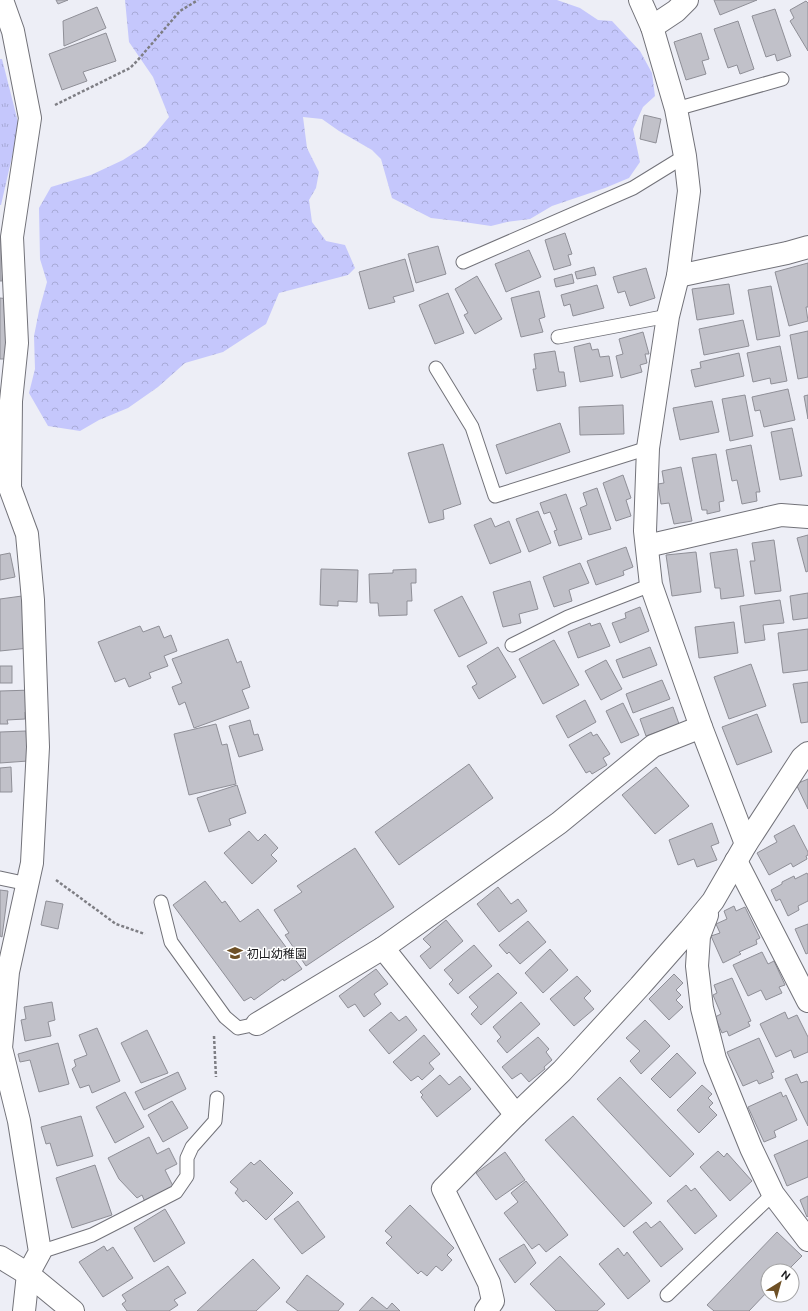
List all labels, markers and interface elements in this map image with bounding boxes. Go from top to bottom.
school or university icon: 初山幼稚園 [226,944,244,962]
place label: 初山幼稚園 [247,947,307,960]
north arrow [760,1263,800,1303]
text: N [779,1268,793,1282]

